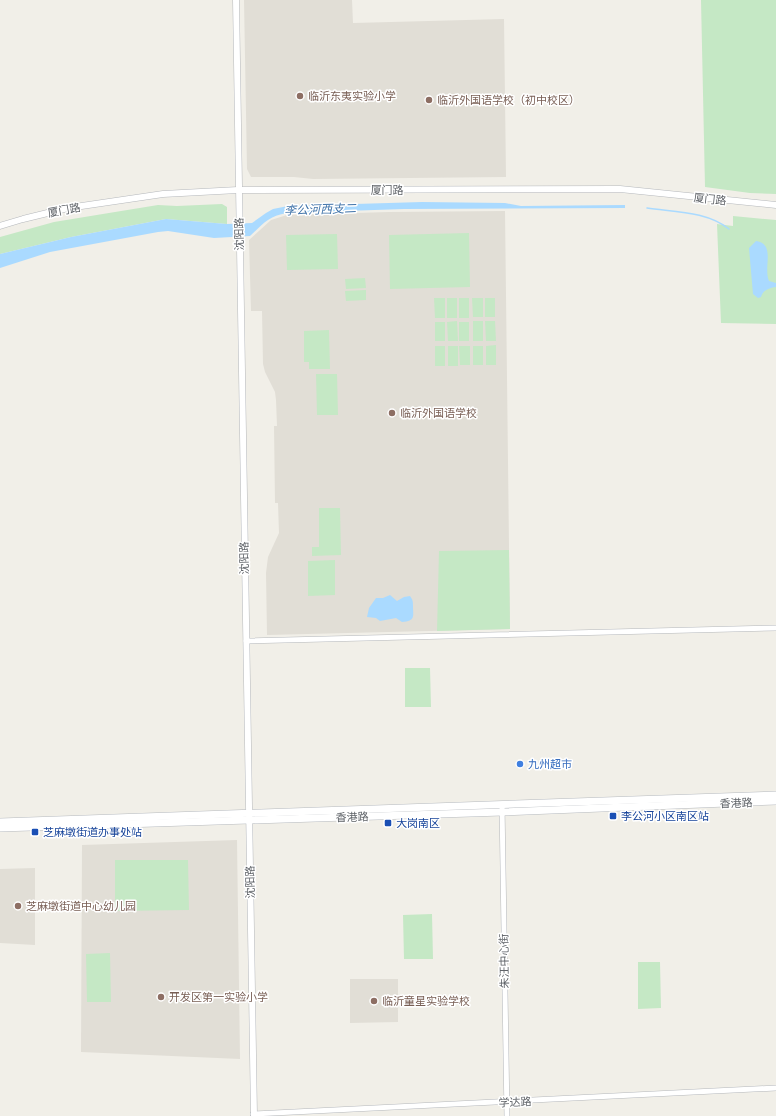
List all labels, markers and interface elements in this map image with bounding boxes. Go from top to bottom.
place label: 临沂东夷实验小学 [308,89,396,103]
marker: 临沂东夷实验小学 [295,91,305,101]
place label: 临沂外国语学校（初中校区） [437,93,580,107]
marker: 临沂外国语学校（初中校区） [424,95,434,105]
street label: 厦门路 [371,183,404,197]
street label: 厦门路 [693,190,727,208]
street label: 厦门路 [46,200,82,220]
water label: 李公河西支二 [284,200,357,218]
street label: 沈阳路 [232,217,246,251]
place label: 临沂外国语学校 [400,406,477,420]
marker: 临沂外国语学校 [387,408,397,418]
street label: 沈阳路 [237,541,251,575]
place label: 九州超市 [528,757,572,771]
marker: 九州超市 [515,759,525,769]
street label: 香港路 [719,795,753,811]
street label: 香港路 [335,809,369,825]
place label: 李公河小区南区站 [621,809,709,823]
marker: 李公河小区南区站 [608,811,618,821]
place label: 大岗南区 [396,816,440,830]
marker: 大岗南区 [383,818,393,828]
place label: 芝麻墩街道办事处站 [43,825,142,839]
marker: 芝麻墩街道办事处站 [30,827,40,837]
street label: 沈阳路 [243,865,257,899]
place label: 芝麻墩街道中心幼儿园 [26,899,136,913]
marker: 芝麻墩街道中心幼儿园 [13,901,23,911]
street label: 朱汪中心街 [497,933,511,989]
place label: 开发区第一实验小学 [169,990,268,1004]
marker: 开发区第一实验小学 [156,992,166,1002]
place label: 临沂童星实验学校 [382,994,470,1008]
marker: 临沂童星实验学校 [369,996,379,1006]
street label: 学达路 [498,1094,532,1110]

